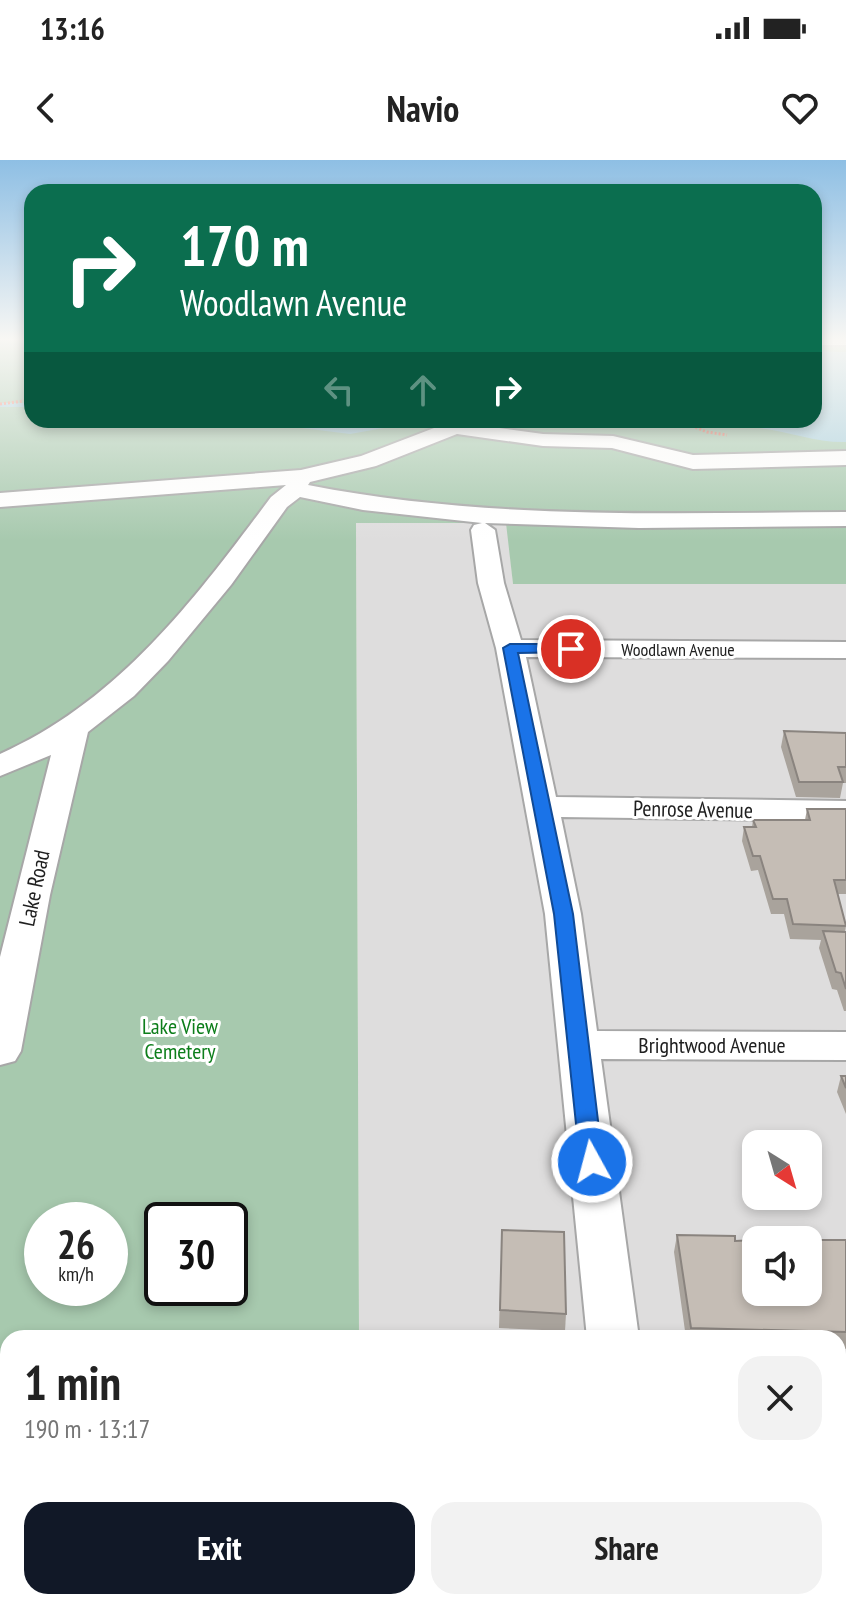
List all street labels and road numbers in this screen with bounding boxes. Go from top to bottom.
street label: Woodlawn Avenue [621,638,735,661]
street label: Penrose Avenue [633,794,753,824]
street label: Lake Road [12,847,56,929]
street label: Brightwood Avenue [638,1031,786,1059]

